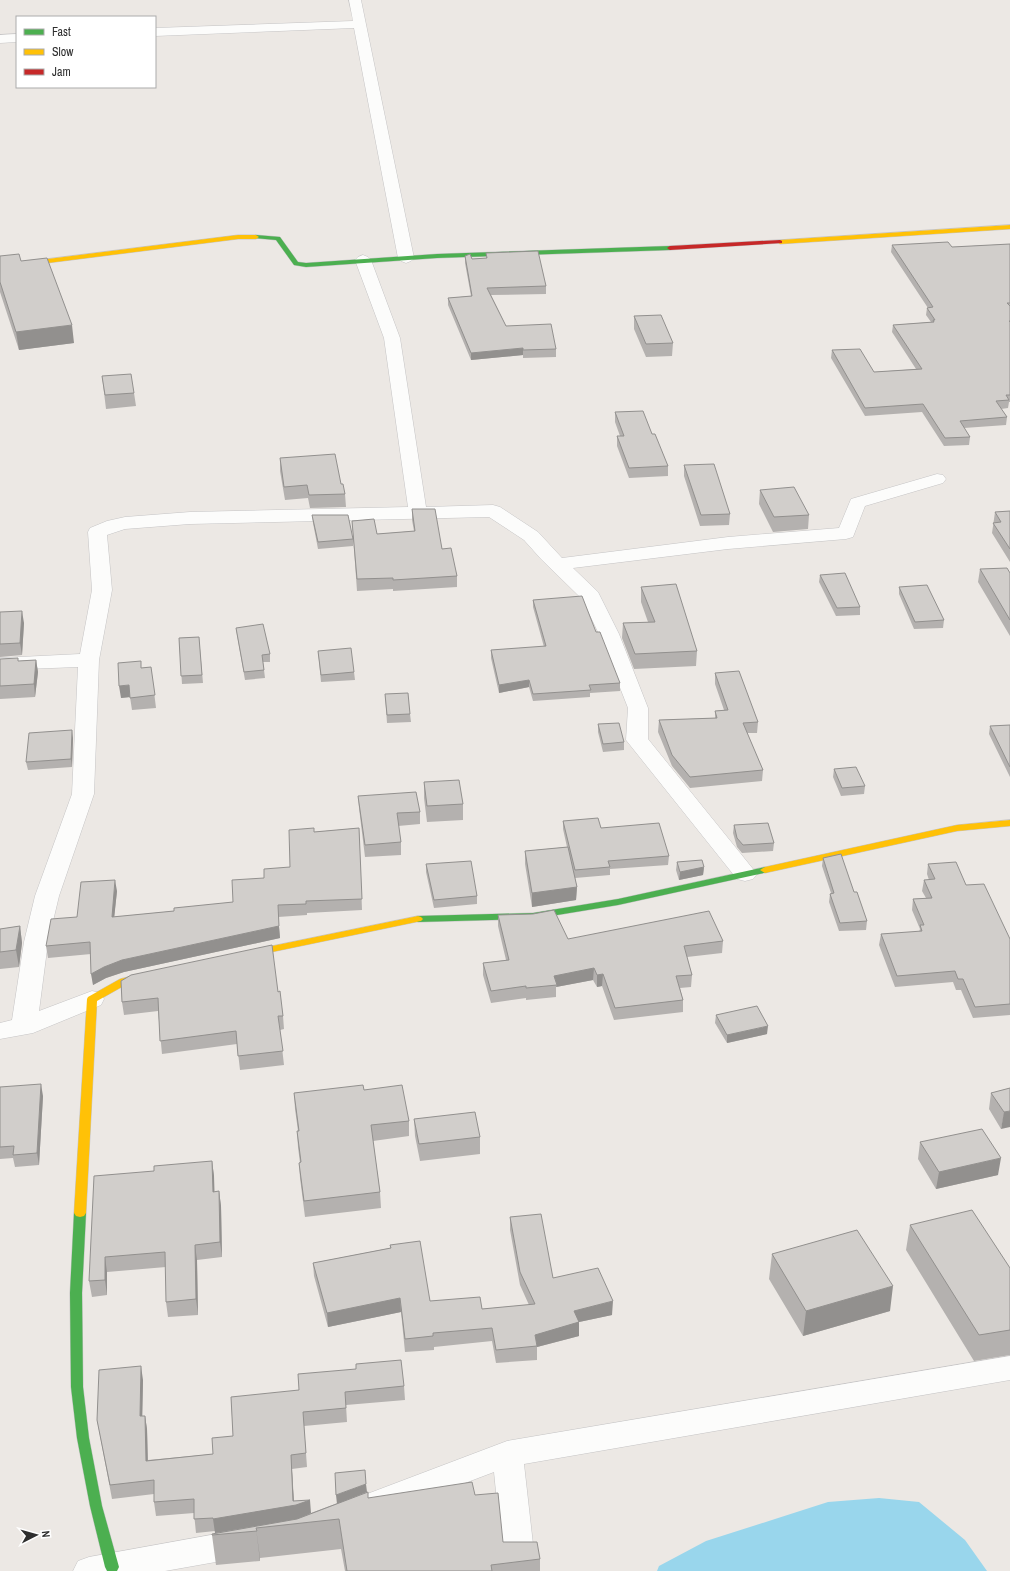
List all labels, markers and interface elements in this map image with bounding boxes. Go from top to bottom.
legend [16,16,156,88]
text: Fast [52,24,71,40]
text: Slow [52,44,74,60]
text: Jam [52,64,71,80]
north arrow [16,1515,56,1555]
text: N [39,1530,53,1538]

